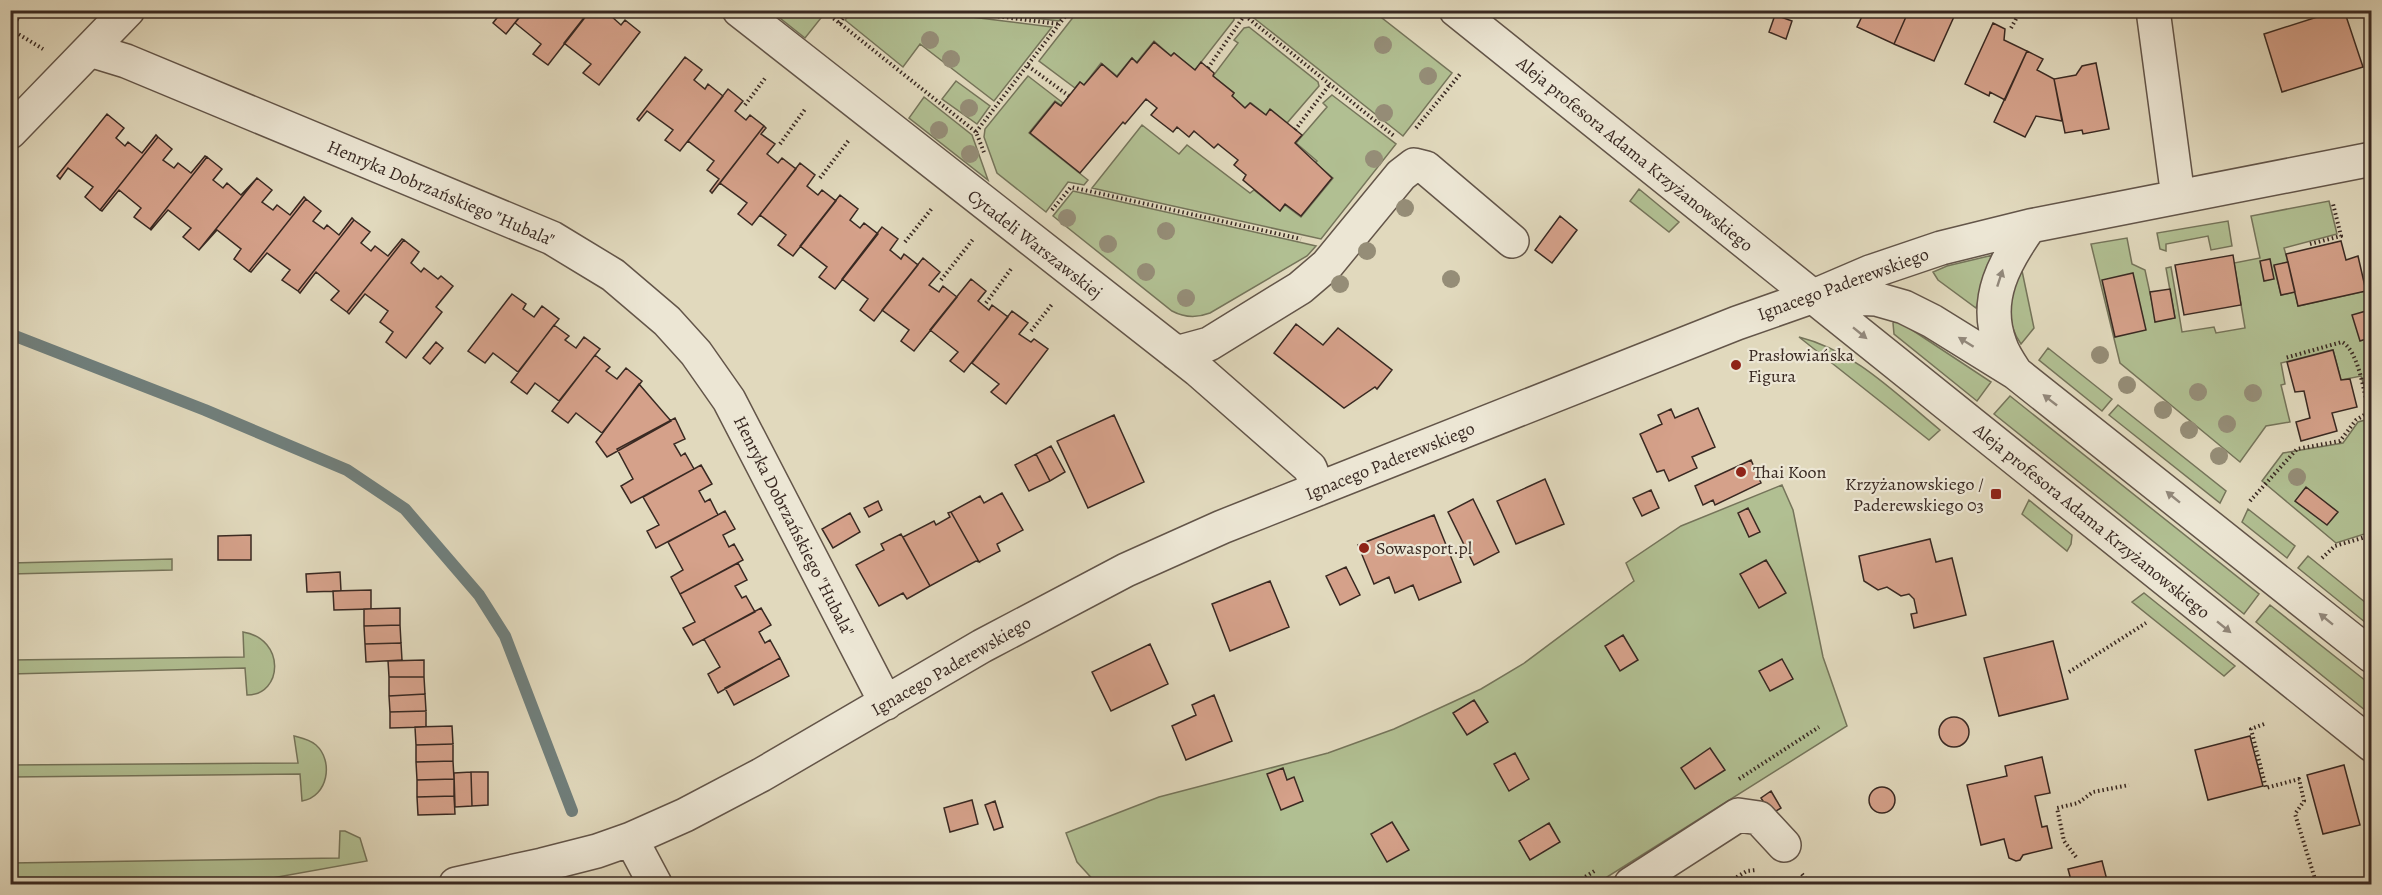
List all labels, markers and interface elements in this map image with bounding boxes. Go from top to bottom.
street label: Aleja profesora Adama Krzyżanowskiego [1511,50,1758,257]
street label: Henryka Dobrzańskiego "Hubala" [324,134,558,252]
street label: Cytadeli Warszawskiej [963,184,1107,304]
street label: Ignacego Paderewskiego [1754,242,1932,326]
one-way arrow [1995,269,2005,287]
one-way arrow [1852,327,1868,340]
one-way arrow [1958,337,1974,348]
place label: Prasłowiańska Figura [1748,343,1855,388]
marker: Prasłowiańska Figura [1729,358,1743,372]
one-way arrow [2043,394,2058,406]
street label: Henryka Dobrzańskiego "Hubala" [728,412,860,640]
street label: Ignacego Paderewskiego [1302,416,1478,506]
street label: Aleja profesora Adama Krzyżanowskiego [1968,417,2215,624]
place label: Thai Koon [1753,460,1827,484]
marker: Thai Koon [1734,465,1748,479]
place label: Krzyżanowskiego / Paderewskiego 03 [1845,472,1984,517]
marker: Krzyżanowskiego / Paderewskiego 03 [1989,487,2003,501]
one-way arrow [2166,492,2181,504]
place label: Sowasport.pl [1376,536,1473,560]
marker: Sowasport.pl [1357,541,1371,555]
street label: Ignacego Paderewskiego [867,610,1035,722]
one-way arrow [2318,613,2334,626]
one-way arrow [2217,620,2232,632]

